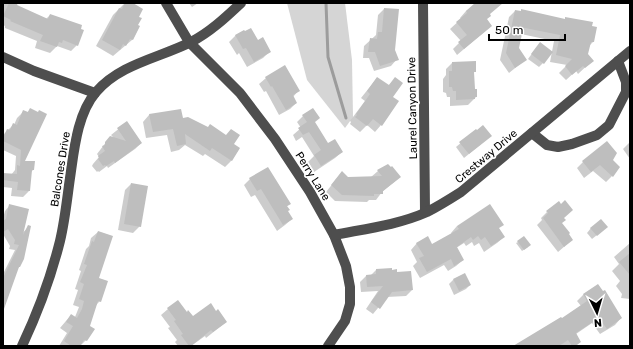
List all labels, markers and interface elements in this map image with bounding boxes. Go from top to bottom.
scale bar [489,16,565,42]
text: 50 m [495,23,523,37]
street label: Laurel Canyon Drive [405,57,420,159]
street label: Crestway Drive [453,127,520,186]
street label: Balcones Drive [48,130,73,208]
street label: Perry Lane [292,149,333,203]
north arrow [577,293,617,333]
text: N [593,316,602,329]

